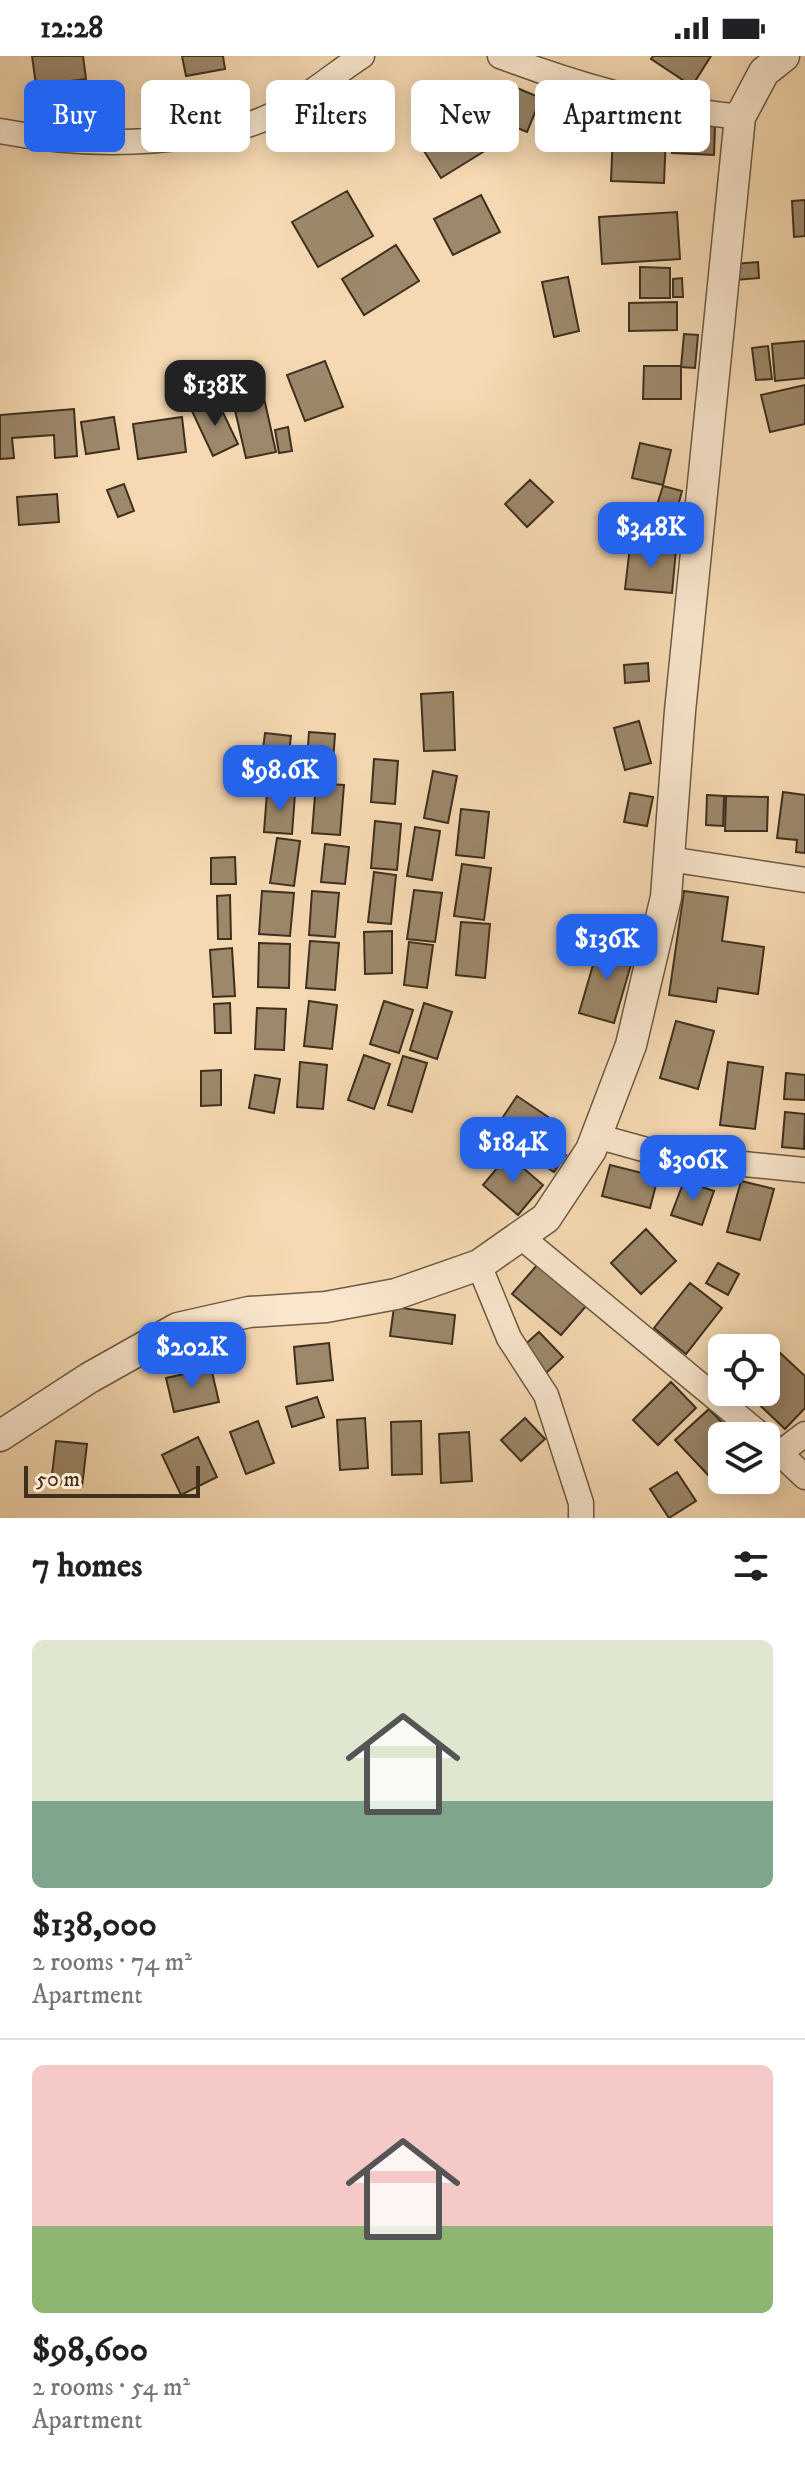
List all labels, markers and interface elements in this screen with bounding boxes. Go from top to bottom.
text: 12:28 [40,10,103,47]
chip: Buy [24,80,125,152]
chip: Rent [141,80,250,152]
chip: Filters [266,80,395,152]
chip: New [411,80,519,152]
chip: Apartment [535,80,710,152]
pin: $138K [159,360,271,428]
text: $138K [183,369,247,402]
pin: $348K [595,502,707,570]
text: $348K [616,511,686,544]
pin: $98.6K [215,745,345,813]
text: $98.6K [241,754,319,787]
pin: $136K [551,914,663,982]
text: $136K [574,923,640,956]
pin: $184K [457,1117,569,1185]
text: $184K [478,1126,548,1159]
pin: $306K [637,1135,749,1203]
text: $306K [658,1144,728,1177]
pin: $202K [136,1322,248,1390]
text: $202K [156,1331,228,1364]
map controls [708,1334,780,1494]
button: locate [708,1334,780,1406]
button: layers [708,1422,780,1494]
scale bar [24,1462,200,1498]
text: 50 m [36,1466,80,1493]
icon: filters [729,1544,773,1588]
text: 7 homes [32,1545,142,1587]
icon: home [331,1692,475,1836]
text: $138,000 [32,1904,157,1946]
text: 2 rooms · 74 m² [32,1946,192,1979]
text: Apartment [32,1979,143,2012]
icon: home [331,2117,475,2261]
text: $98,600 [32,2329,148,2371]
text: 2 rooms · 54 m² [32,2371,190,2404]
text: Apartment [32,2404,143,2437]

